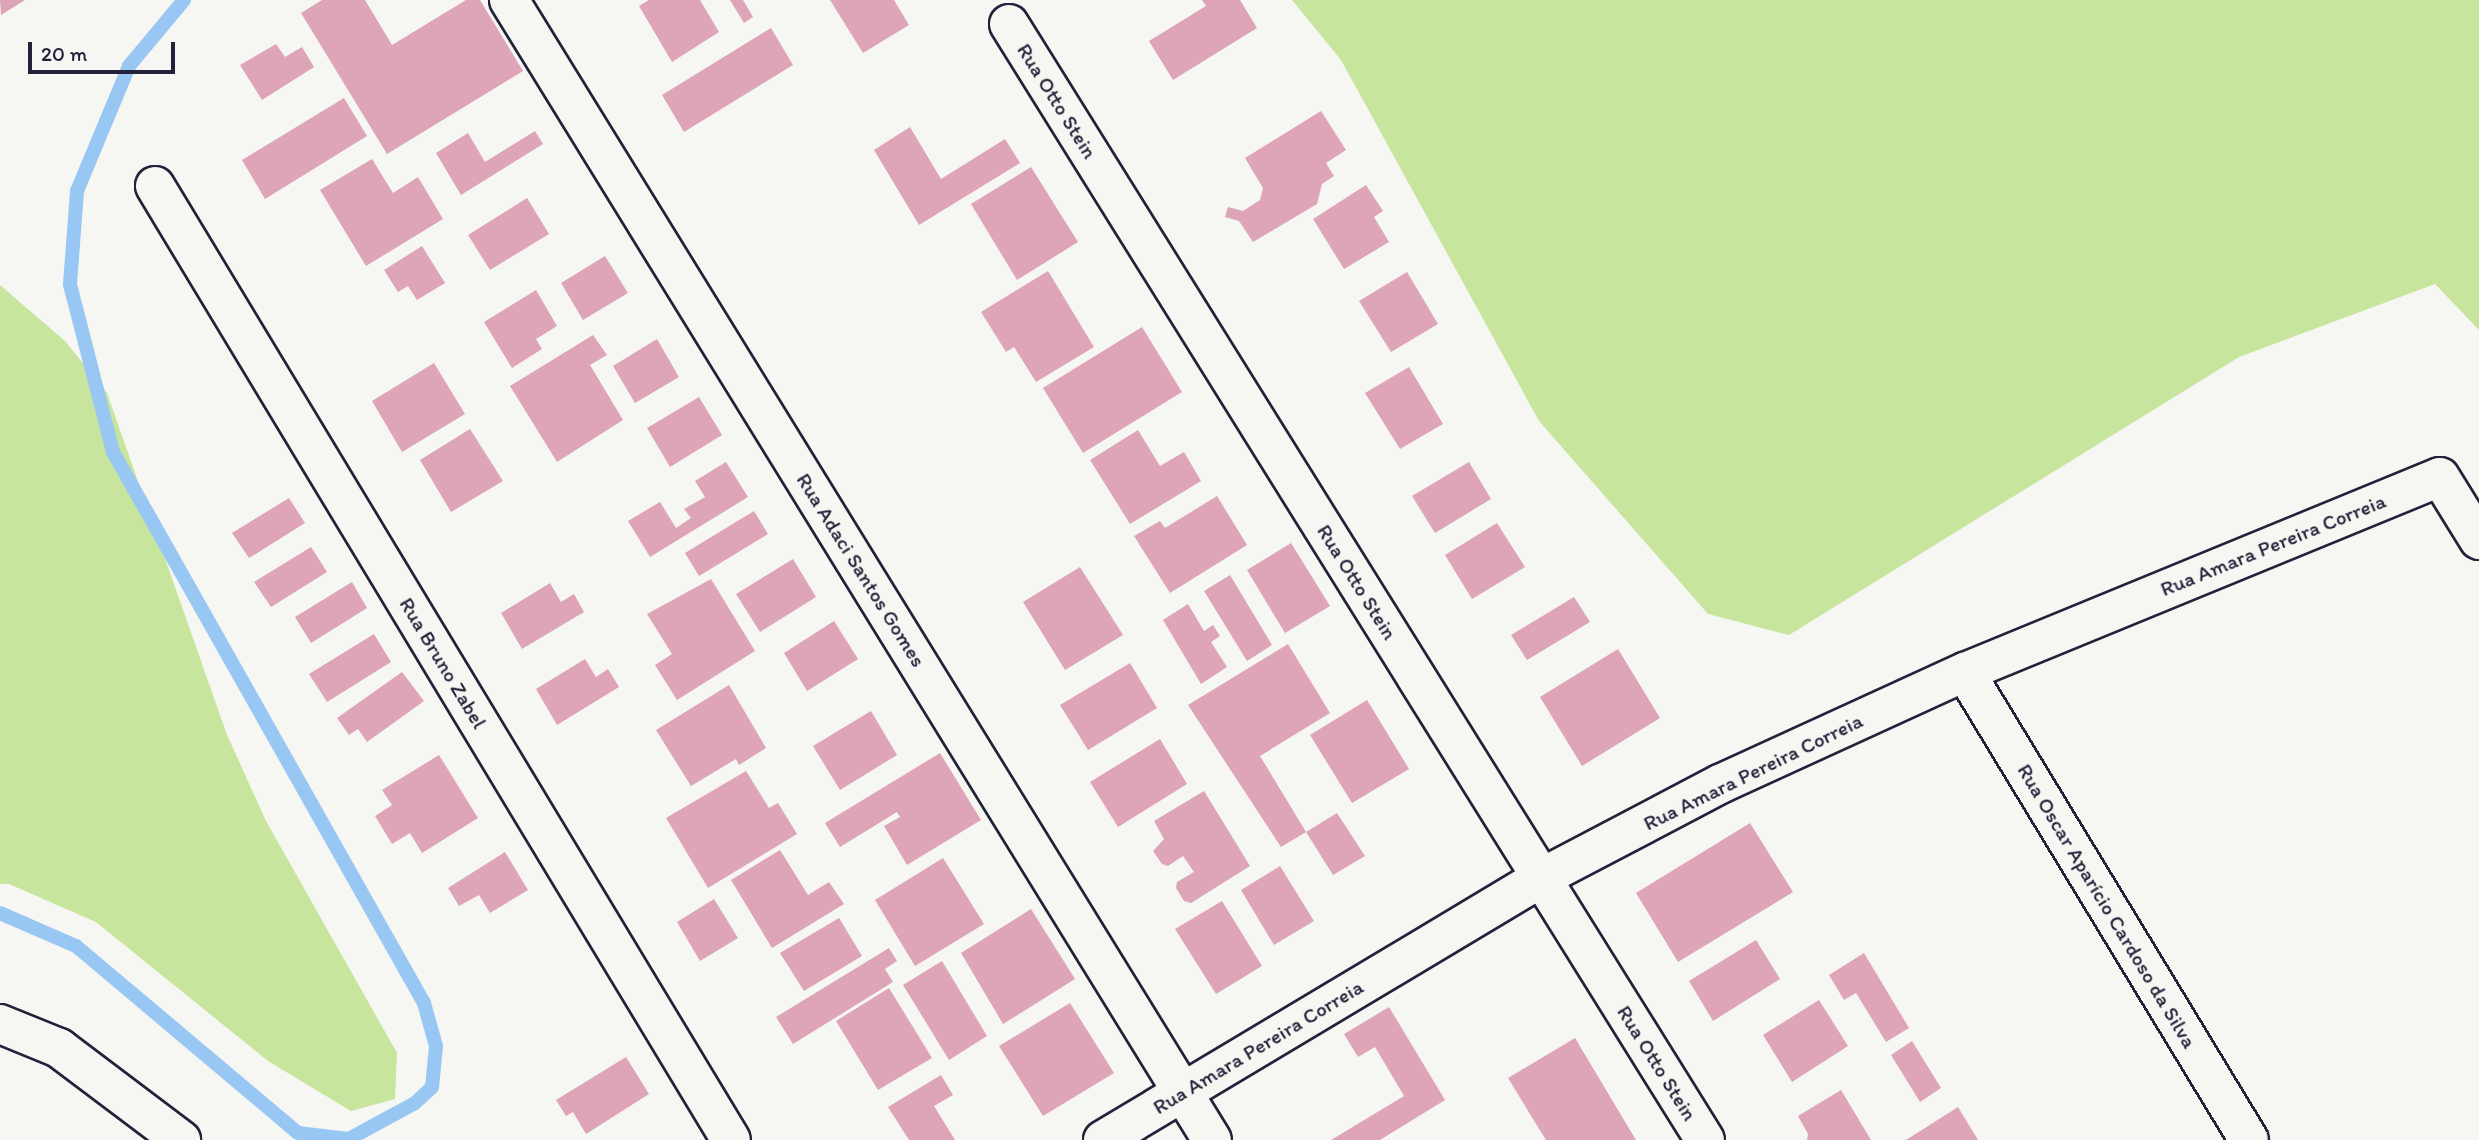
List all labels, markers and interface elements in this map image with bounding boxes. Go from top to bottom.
scale bar [32,28,178,72]
street label: Rua Otto Stein [1012,39,1102,163]
text: 20 m [41,41,87,66]
street label: Rua Adaci Santos Gomes [791,468,931,672]
street label: Rua Amara Pereira Correia [2157,488,2389,602]
street label: Rua Otto Stein [1312,520,1402,644]
street label: Rua Bruno Zabel [394,593,492,733]
street label: Rua Amara Pereira Correia [1640,708,1866,836]
street label: Rua Oscar Aparício Cardoso da Silva [2012,759,2202,1053]
street label: Rua Amara Pereira Correia [1149,974,1367,1120]
street label: Rua Otto Stein [1612,1001,1702,1125]

